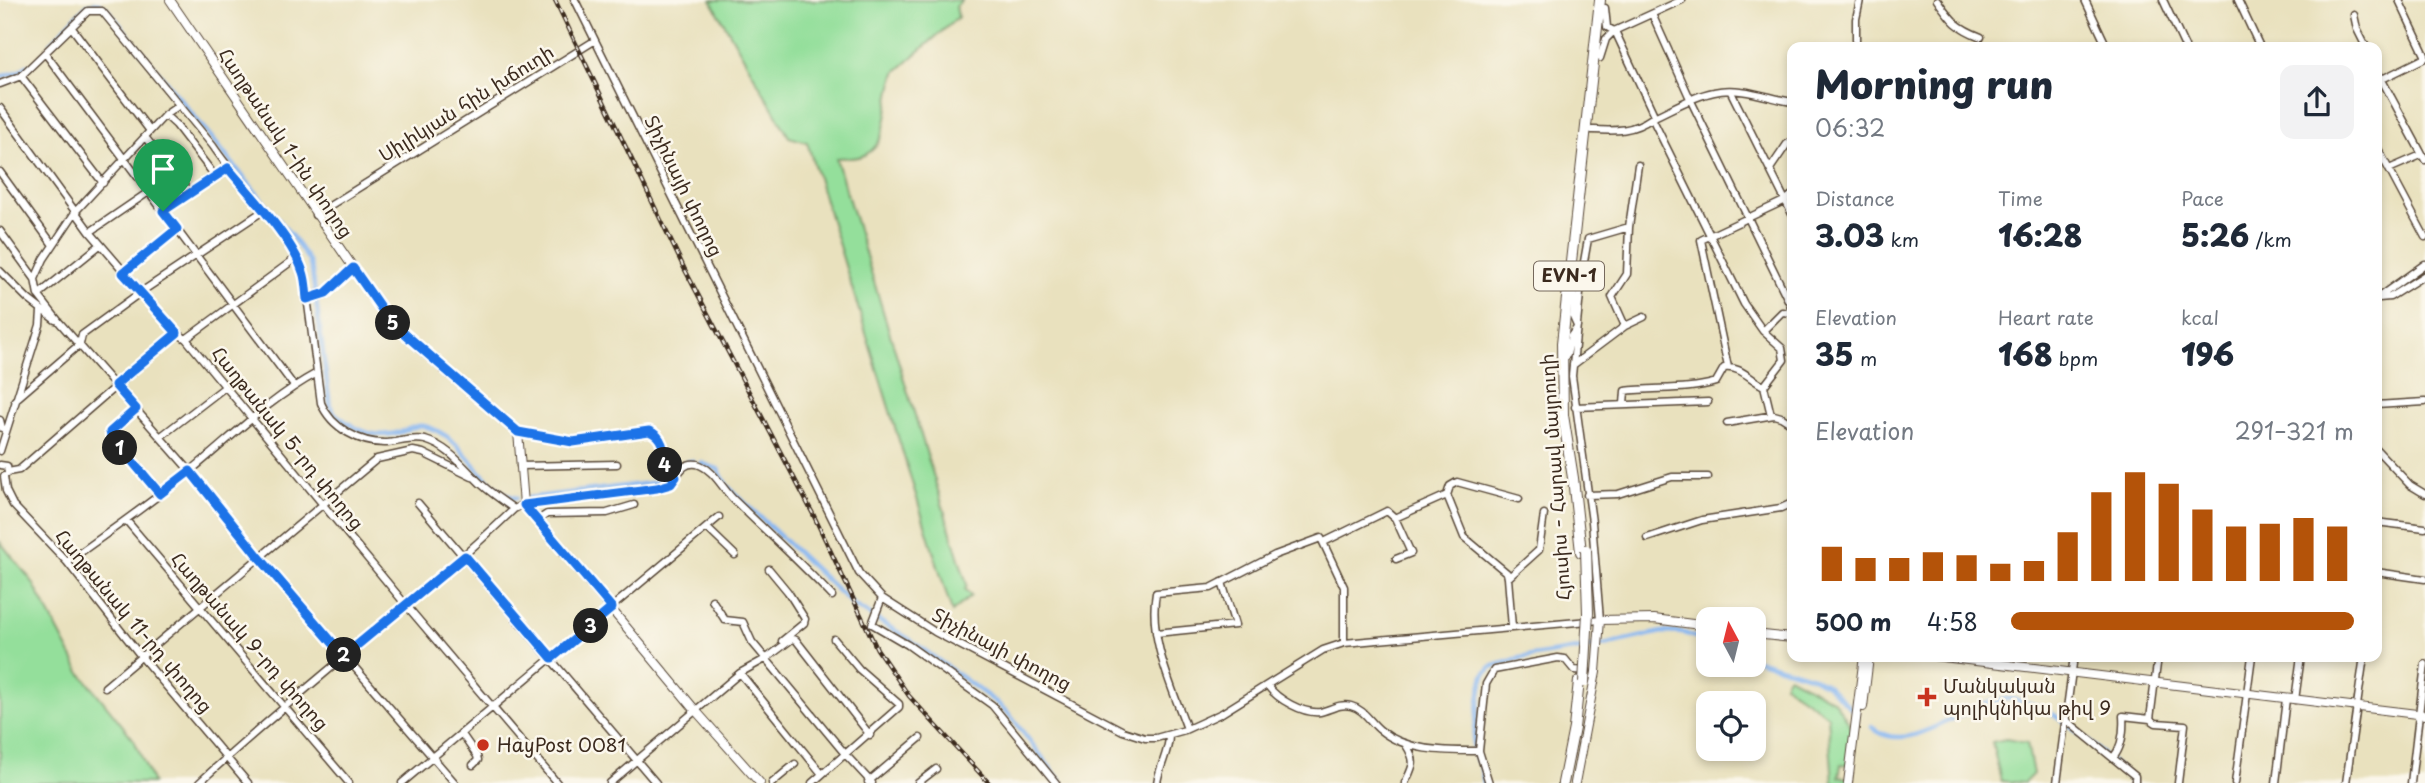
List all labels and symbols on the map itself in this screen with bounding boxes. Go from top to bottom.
street label: Սիլիկյան հին խճուղի [372,37,558,167]
street label: Հաղթանակ 1-ին փողոց [213,42,361,243]
street label: Տիչինայի փողոց [639,110,731,261]
pin [133,139,193,211]
road number: EVN-1 [1534,262,1604,290]
pin: 5 [376,306,410,340]
street label: Հաղթանակ 5-րդ փողոց [206,340,372,535]
street label: Հյուսիս - Հարավ մայրուղի [1531,353,1577,601]
pin: 1 [102,430,138,466]
pin: 4 [648,448,682,482]
street label: Հաղթանակ 11-րդ փողոց [49,522,220,718]
street label: Հաղթանակ 9-րդ փողոց [165,545,336,736]
street label: Տիչինայի փողոց [928,600,1077,697]
north arrow [1696,607,1766,677]
pin: 3 [574,608,608,644]
pin: 2 [326,638,362,672]
place label: Մանկական պոլիկնիկա թիվ 9 [1943,671,2111,721]
marker: Մանկական պոլիկնիկա թիվ 9 [1917,687,1937,707]
place label: HayPost 0081 [497,730,626,758]
marker: HayPost 0081 [475,737,491,753]

